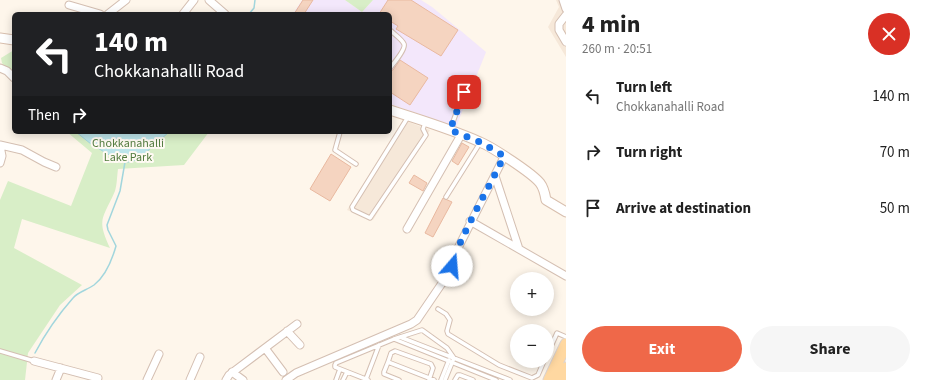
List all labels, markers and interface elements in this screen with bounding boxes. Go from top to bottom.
text: 4 min [582,7,640,42]
button: close [868,13,910,55]
text: 140 m [94,22,168,62]
icon: left [28,28,80,80]
text: 260 m · 20:51 [582,40,652,58]
text: Chokkanahalli Road [94,59,244,84]
pin [447,75,481,109]
text: Turn left [616,77,672,98]
icon: arrive [453,81,475,103]
icon: left [582,85,604,107]
text: 140 m [872,86,910,107]
text: Chokkanahalli Road [616,98,724,116]
icon: right [68,104,90,126]
text: Then [28,105,60,126]
park label: Chokkanahalli Lake Park [92,135,164,166]
icon: right [582,141,604,163]
text: Turn right [616,142,682,163]
text: 70 m [880,142,910,163]
icon: arrive [582,197,604,219]
text: Arrive at destination [616,198,751,219]
text: 50 m [880,198,910,219]
position arrow [431,245,473,287]
map controls [510,272,554,368]
button: + [510,272,554,316]
button: − [510,324,554,368]
button: Exit [582,326,742,372]
button: Share [750,326,910,372]

